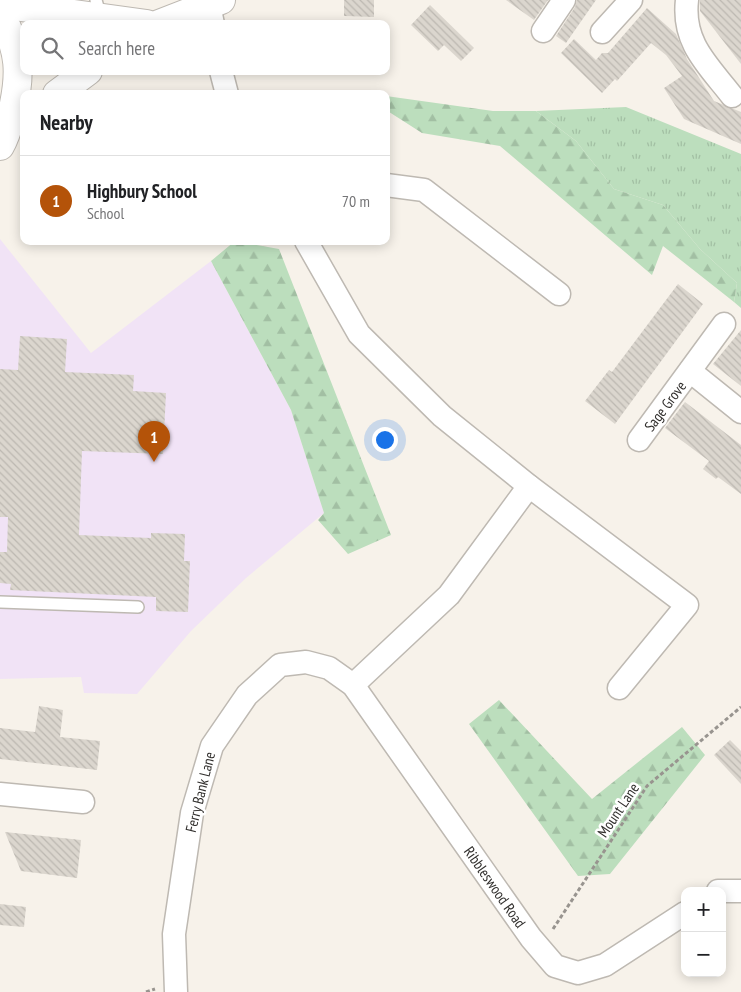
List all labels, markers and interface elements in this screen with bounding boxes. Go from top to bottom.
search box [20,20,390,75]
icon: search [38,34,66,62]
text: Search here [78,36,155,60]
text: Nearby [40,109,93,136]
text: Highbury School [87,179,197,203]
text: 1 [52,191,60,211]
text: 70 m [342,191,370,211]
text: School [87,203,124,223]
street label: Sage Grove [640,377,690,435]
pin: 1 [138,421,170,462]
your location [372,427,398,453]
street label: Ferry Bank Lane [181,750,219,834]
street label: Mount Lane [593,779,643,841]
street label: Ribbleswood Road [460,843,530,931]
map controls [681,887,726,977]
button: + [681,887,726,932]
button: − [681,932,726,977]

